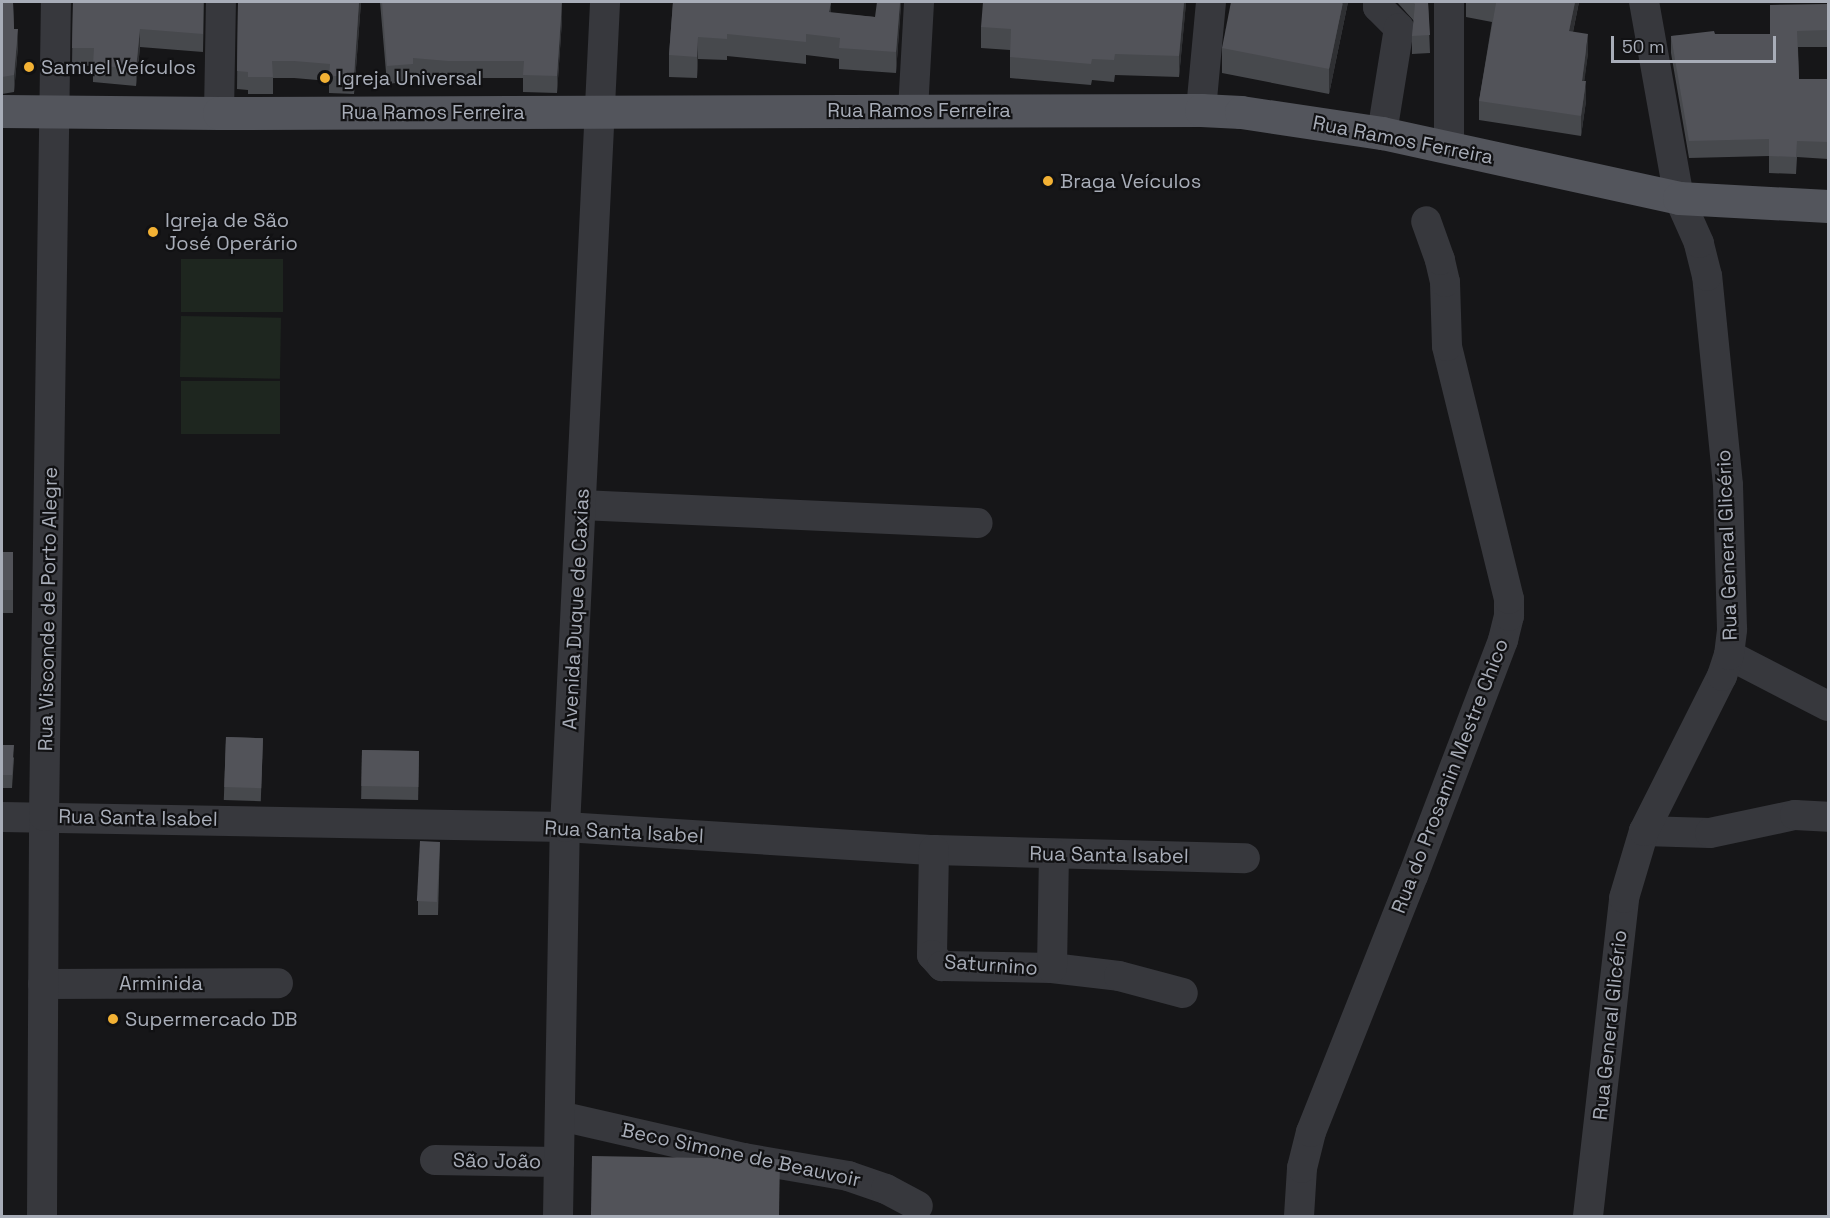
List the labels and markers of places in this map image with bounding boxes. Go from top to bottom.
place label: Samuel Veículos [41,55,196,79]
marker: Samuel Veículos [22,60,36,74]
place label: Igreja Universal [337,66,482,90]
marker: Igreja Universal [318,71,332,85]
place label: Braga Veículos [1060,169,1202,193]
marker: Braga Veículos [1041,174,1055,188]
place label: Igreja de São José Operário [165,208,298,255]
marker: Igreja de São José Operário [146,225,160,239]
place label: Supermercado DB [125,1007,298,1031]
marker: Supermercado DB [106,1012,120,1026]

